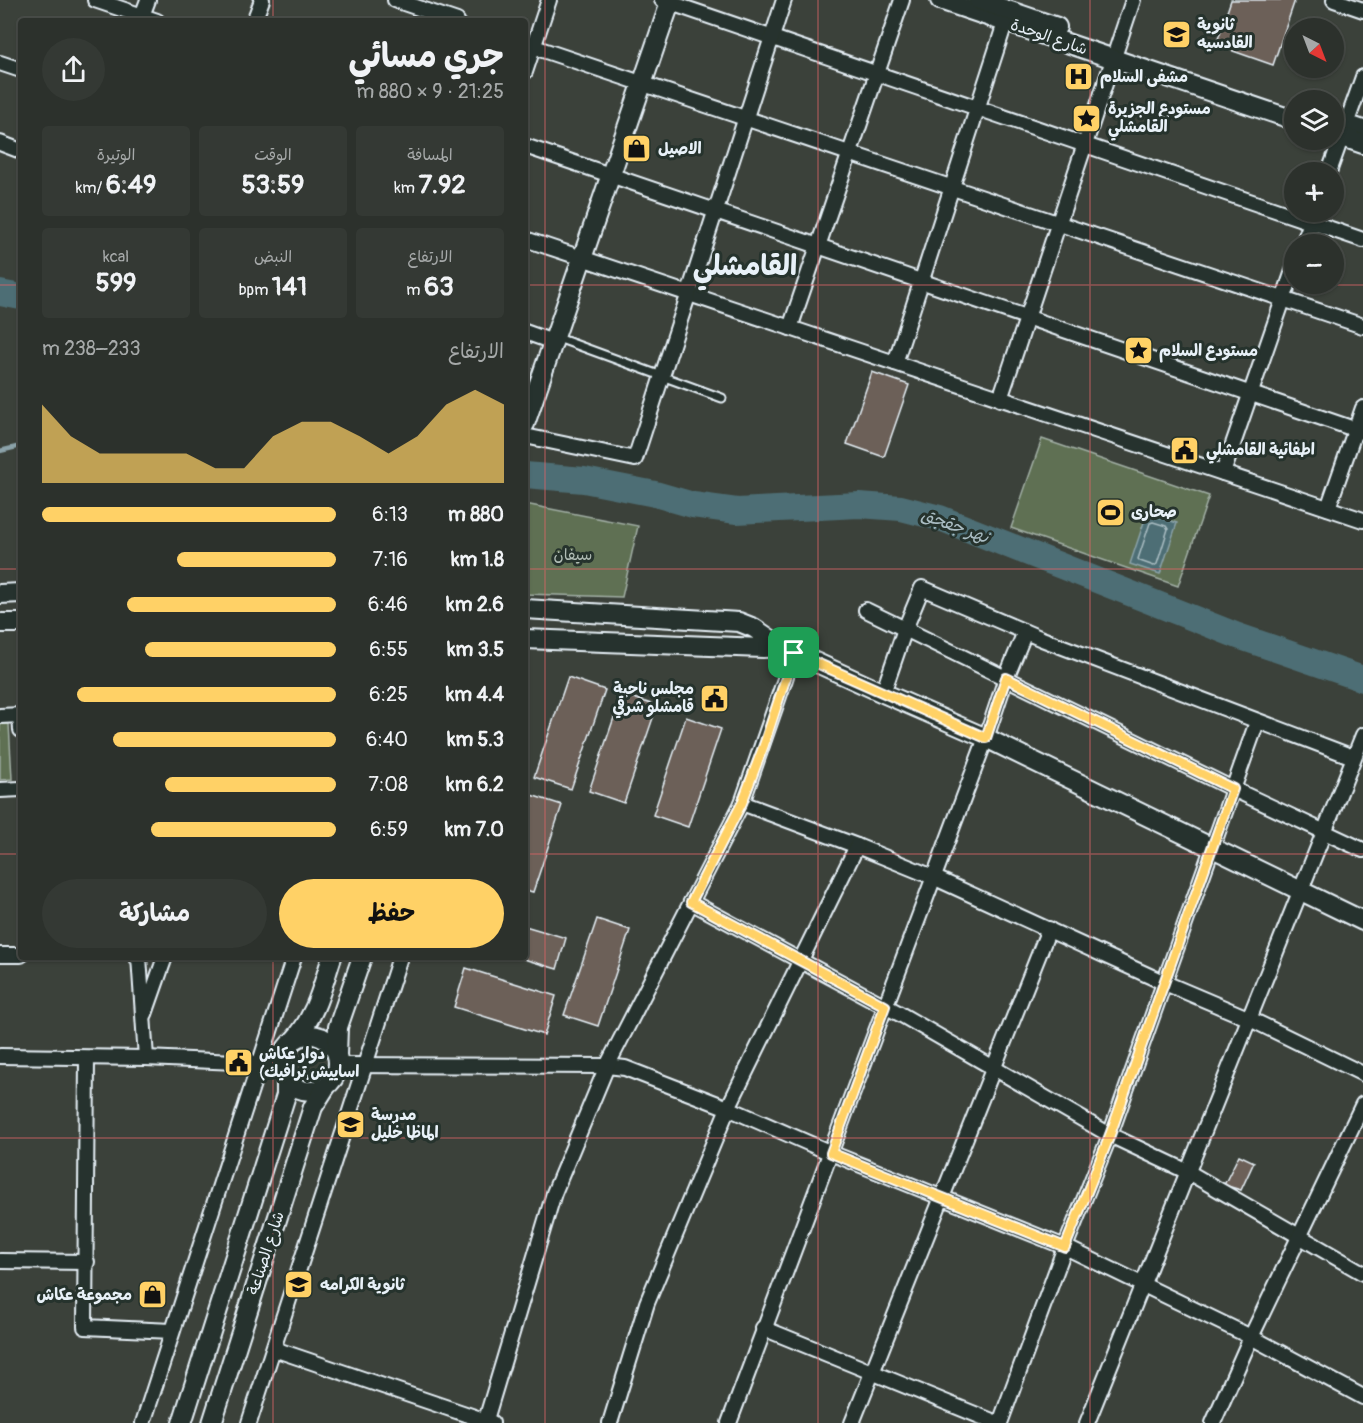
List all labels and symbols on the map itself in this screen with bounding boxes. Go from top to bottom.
street label: شارع الوحدة [1008,15,1090,60]
place label: ثانوية القادسيه [1197,15,1253,53]
school or university icon: ثانوية القادسيه [1160,18,1192,50]
north arrow [1284,18,1344,78]
hospital icon: مشفى السلام [1063,61,1095,93]
place label: مشفى السلام [1100,67,1188,89]
place label: مستودع الجزيرة القامشلي [1108,99,1211,141]
place icon: مستودع الجزيرة القامشلي [1071,102,1103,134]
shop icon: الاصيل [621,133,653,165]
place label: الاصيل [658,139,702,159]
district label: القامشلي [693,249,797,291]
place icon: مستودع السلام [1122,335,1154,367]
place label: مستودع السلام [1159,341,1258,363]
public building icon: اطفائية القامشلي [1169,434,1201,466]
place label: اطفائية القامشلي [1206,440,1315,464]
sports icon: صحارى [1094,496,1126,528]
place label: صحارى [1131,502,1177,522]
water label: نهر جقجق [918,503,994,550]
park label: سيفان [554,545,592,565]
pin [768,627,819,678]
place label: مجلس ناحية قامشلو شرقي [612,679,694,719]
public building icon: مجلس ناحية قامشلو شرقي [699,682,731,714]
place label: دوار عكاش (اساييش٫ترافيك [259,1044,359,1082]
public building icon: دوار عكاش (اساييش٫ترافيك [222,1047,254,1079]
place label: مدرسة الماظا خليل [371,1105,439,1143]
school or university icon: مدرسة الماظا خليل [334,1108,366,1140]
street label: شارع الصناعة [243,1209,290,1298]
school or university icon: ثانوية الكرامه [283,1269,315,1301]
place label: ثانوية الكرامه [320,1275,406,1295]
shop icon: مجموعة عكاش [137,1279,169,1311]
place label: مجموعة عكاش [37,1285,132,1305]

